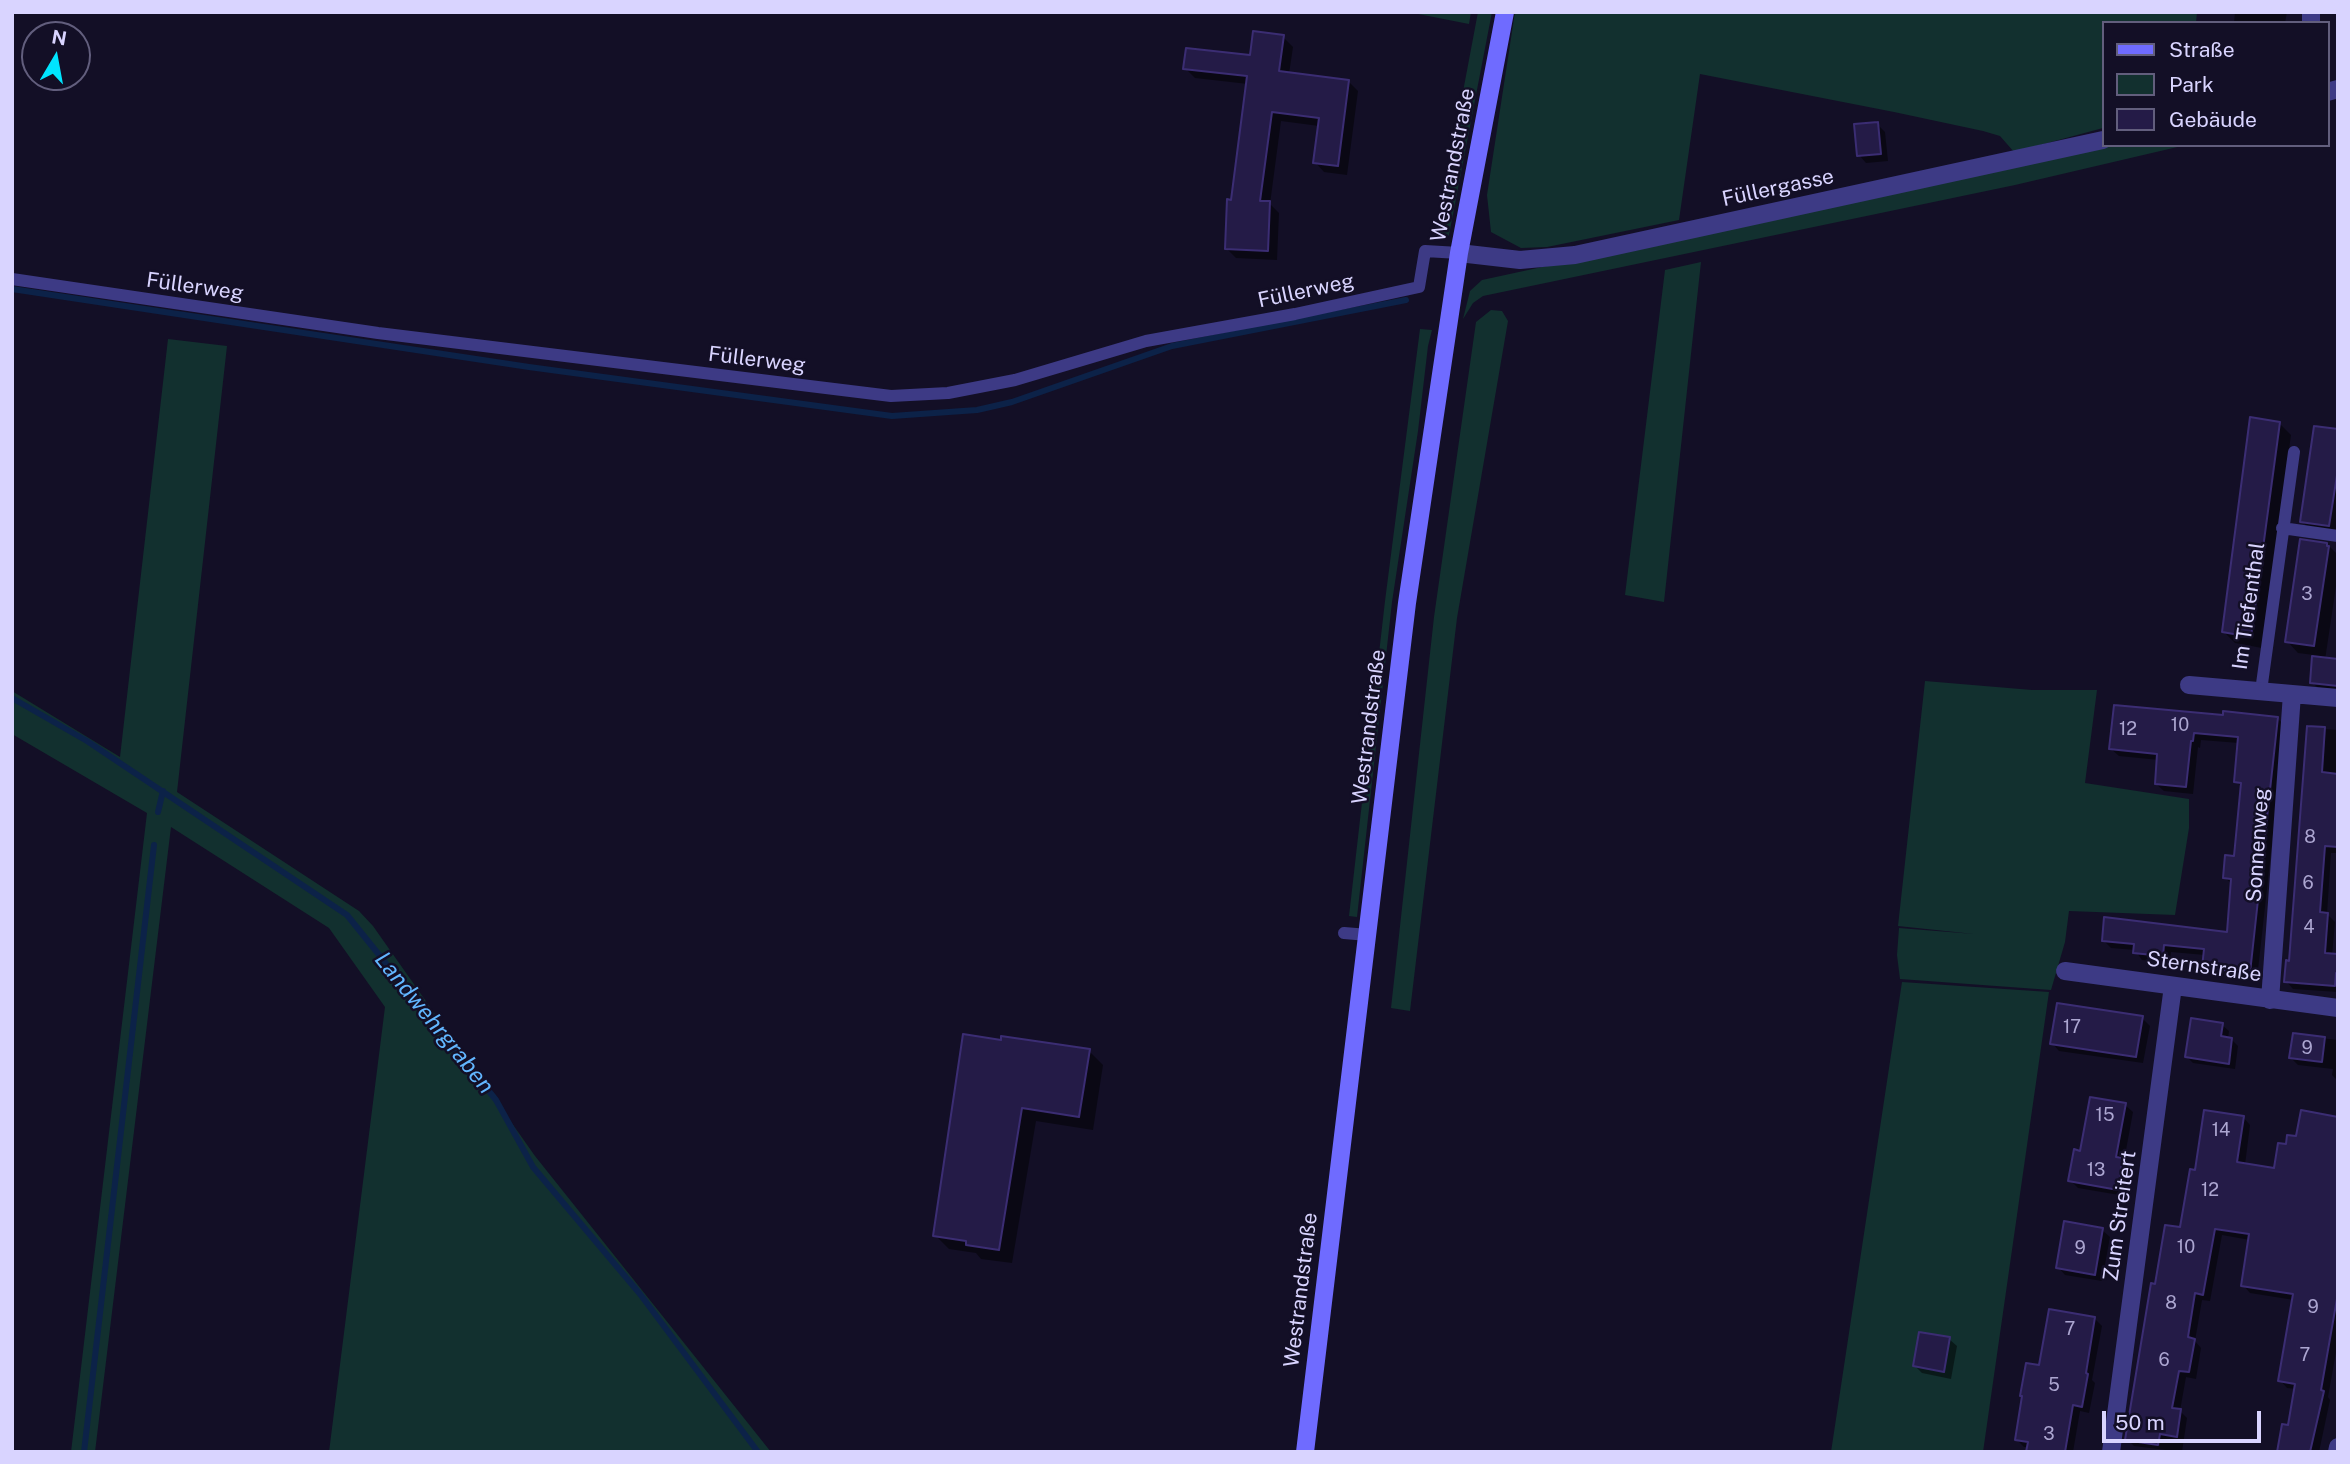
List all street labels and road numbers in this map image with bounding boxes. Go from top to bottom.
street label: Westrandstraße [1426,86,1480,244]
street label: Füllergasse [1720,164,1836,212]
street label: Füllerweg [145,268,245,306]
street label: Füllerweg [1255,268,1357,314]
street label: Füllerweg [707,342,807,378]
street label: Im Tiefenthal [2228,541,2270,671]
street label: Westrandstraße [1347,648,1391,806]
street label: Sonnenweg [2241,787,2275,903]
street label: Sternstraße [2145,946,2263,988]
street label: Zum Streitert [2098,1149,2142,1283]
street label: Westrandstraße [1279,1211,1323,1369]

